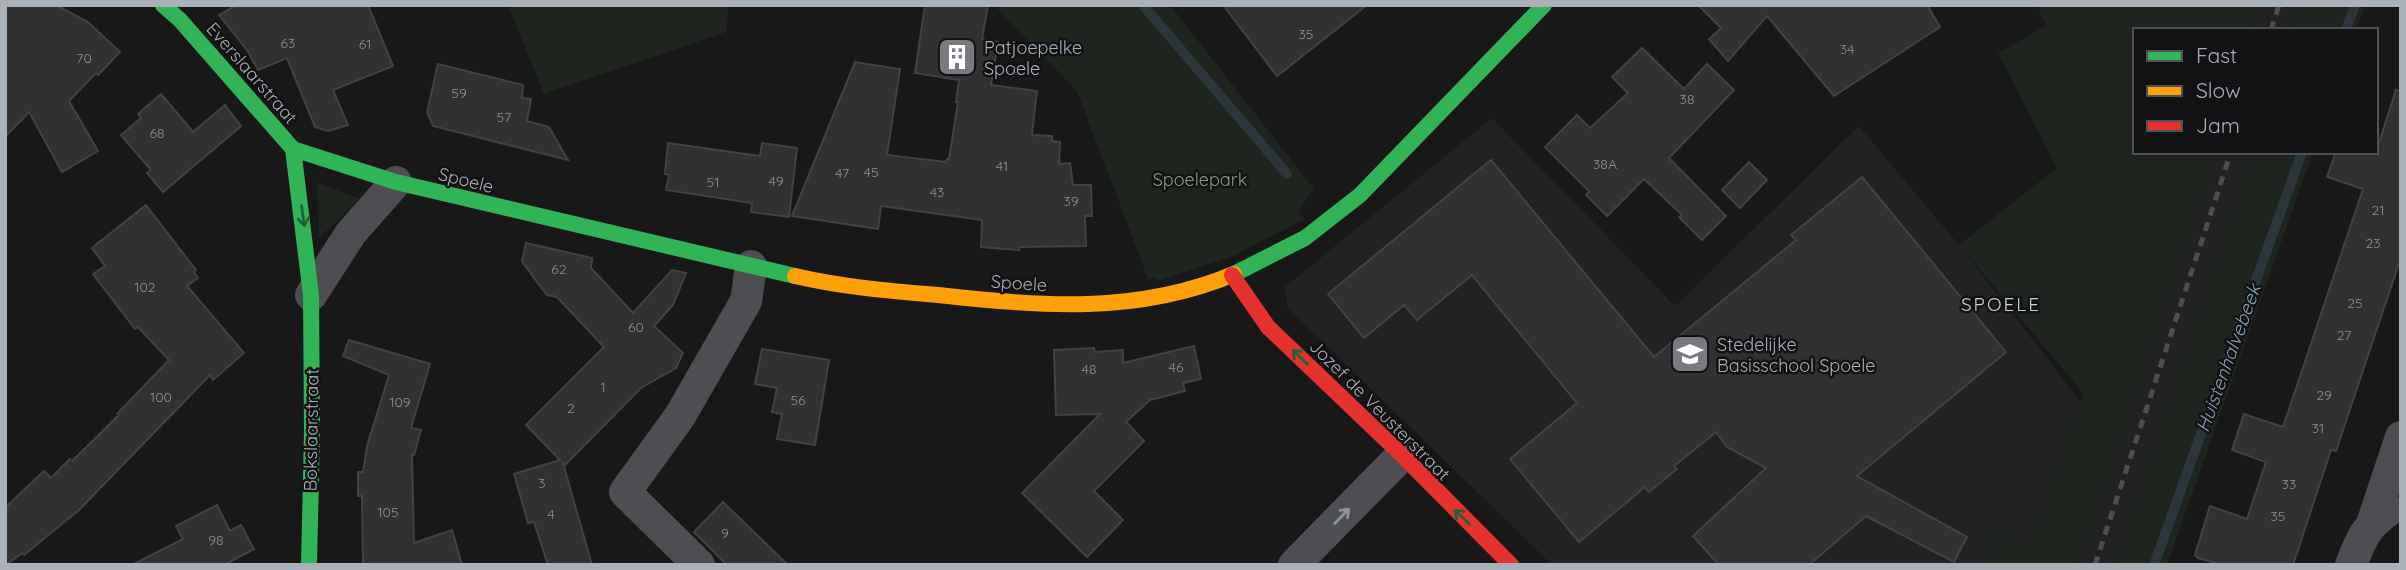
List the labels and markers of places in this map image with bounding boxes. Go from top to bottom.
building icon: Patjoepelke Spoele [936,36,978,78]
place label: Patjoepelke Spoele [984,36,1082,80]
school or university icon: Stedelijke Basisschool Spoele [1669,333,1711,375]
place label: Stedelijke Basisschool Spoele [1717,333,1875,377]

